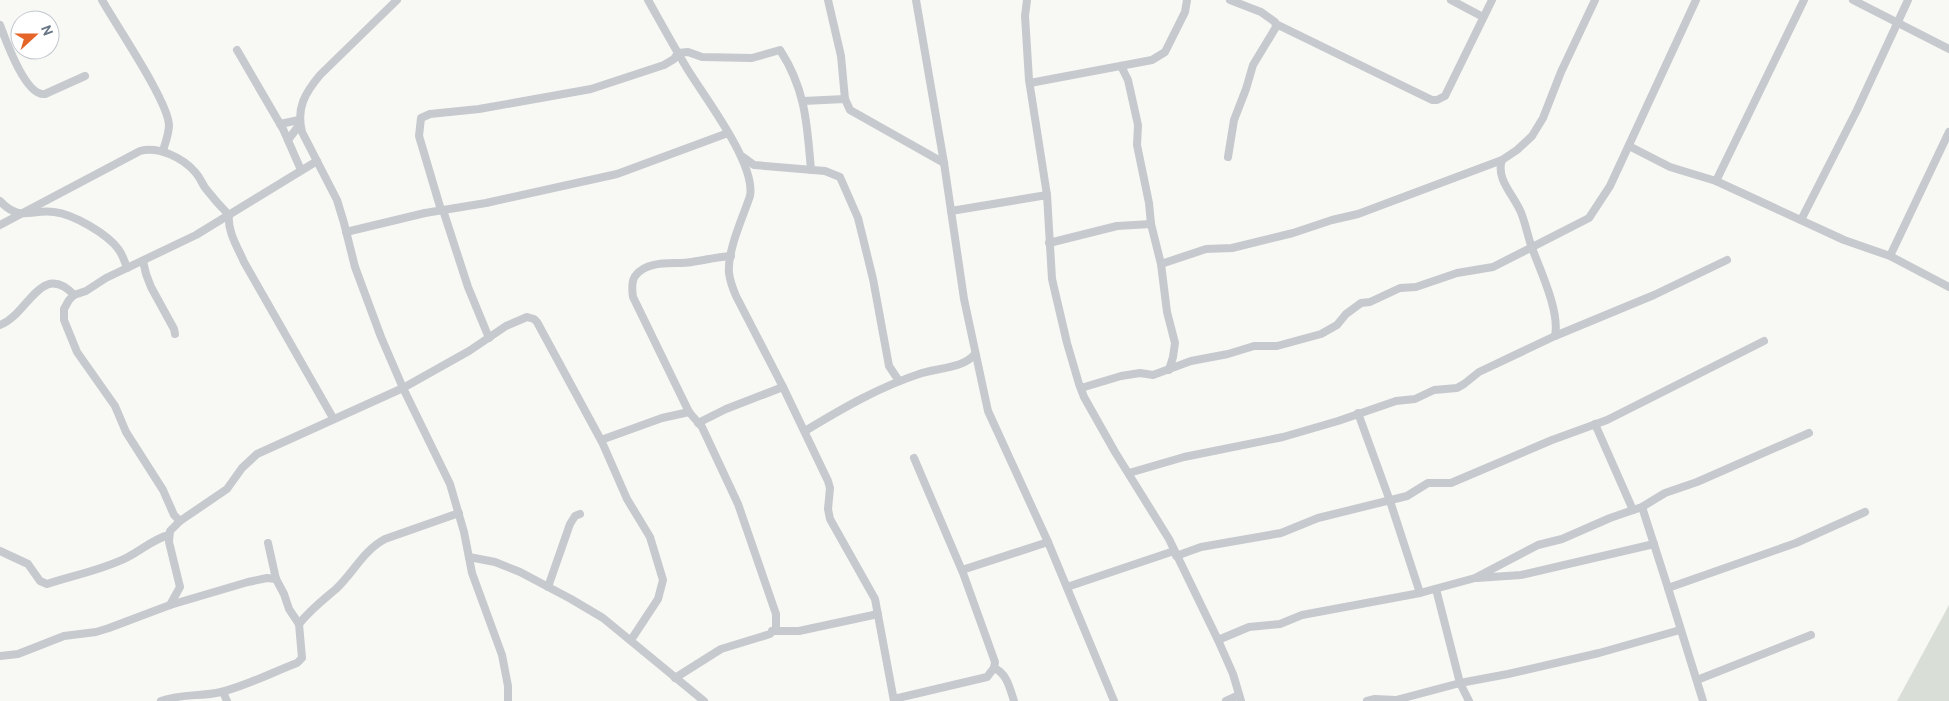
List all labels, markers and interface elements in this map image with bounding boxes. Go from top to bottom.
north arrow [10,10,60,60]
text: N [37,22,57,38]

